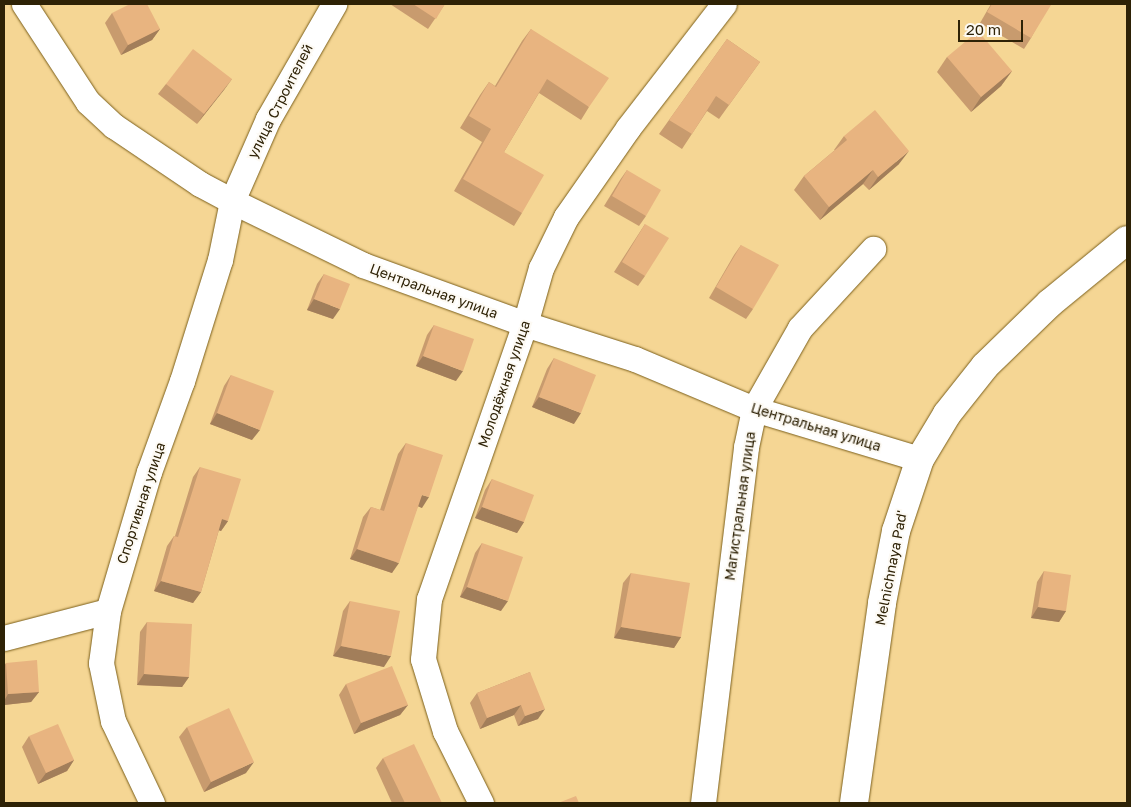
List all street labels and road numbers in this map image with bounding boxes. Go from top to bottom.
street label: улица Строителей [244,41,316,161]
street label: Центральная улица [368,260,500,322]
street label: Молодёжная улица [474,318,534,450]
street label: Центральная улица [749,399,883,455]
street label: Магистральная улица [721,430,759,582]
street label: Спортивная улица [113,440,169,566]
street label: Melnichnaya Pad' [872,509,910,627]

